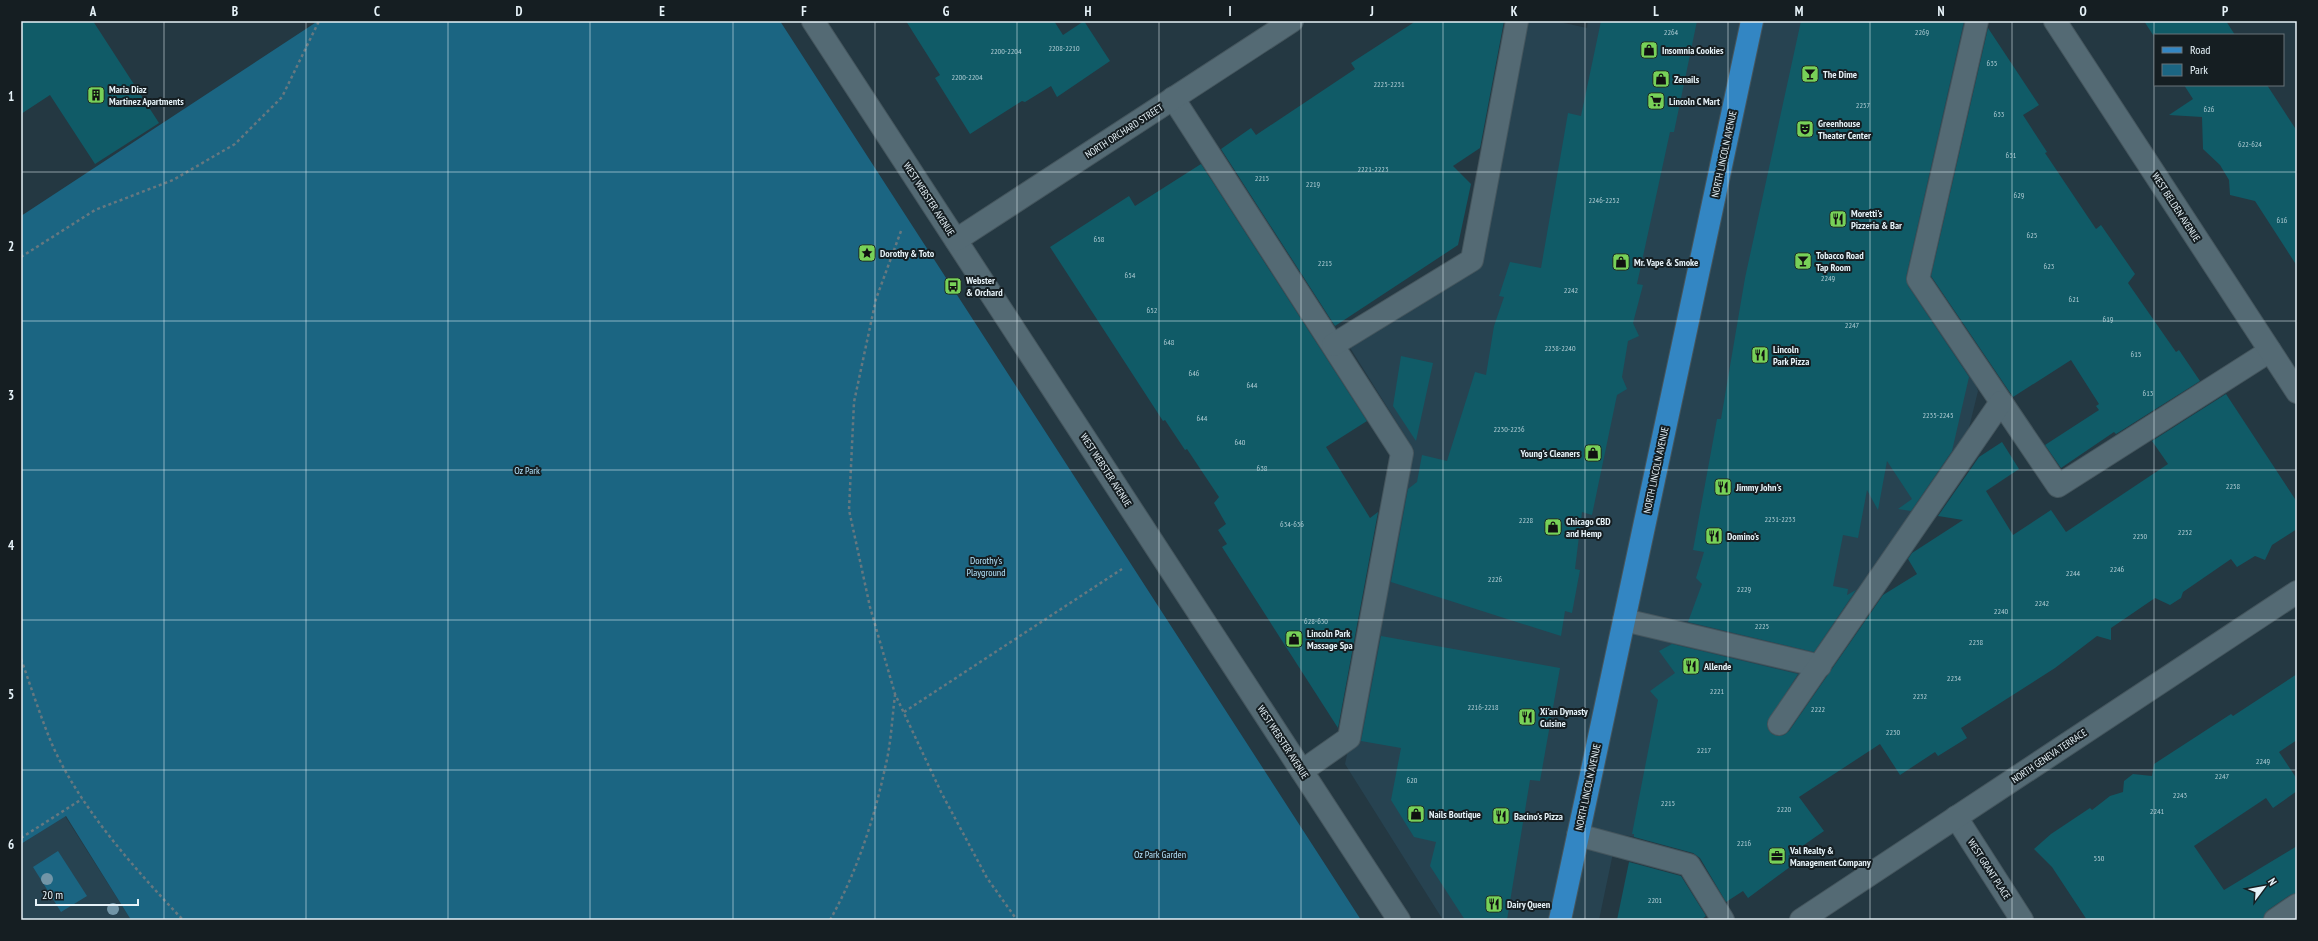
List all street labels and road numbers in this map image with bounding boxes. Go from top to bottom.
street label: NORTH ORCHARD STREET [1082,101,1166,161]
street label: NORTH LINCOLN AVENUE [1708,109,1740,199]
street label: WEST WEBSTER AVENUE [900,160,958,238]
street label: WEST BELDEN AVENUE [2149,170,2203,244]
street label: NORTH LINCOLN AVENUE [1640,425,1672,515]
street label: WEST WEBSTER AVENUE [1077,431,1135,509]
street label: WEST WEBSTER AVENUE [1254,703,1312,781]
street label: NORTH GENEVA TERRACE [2009,726,2089,786]
street label: NORTH LINCOLN AVENUE [1572,742,1604,832]
street label: WEST GRANT PLACE [1965,836,2013,902]

